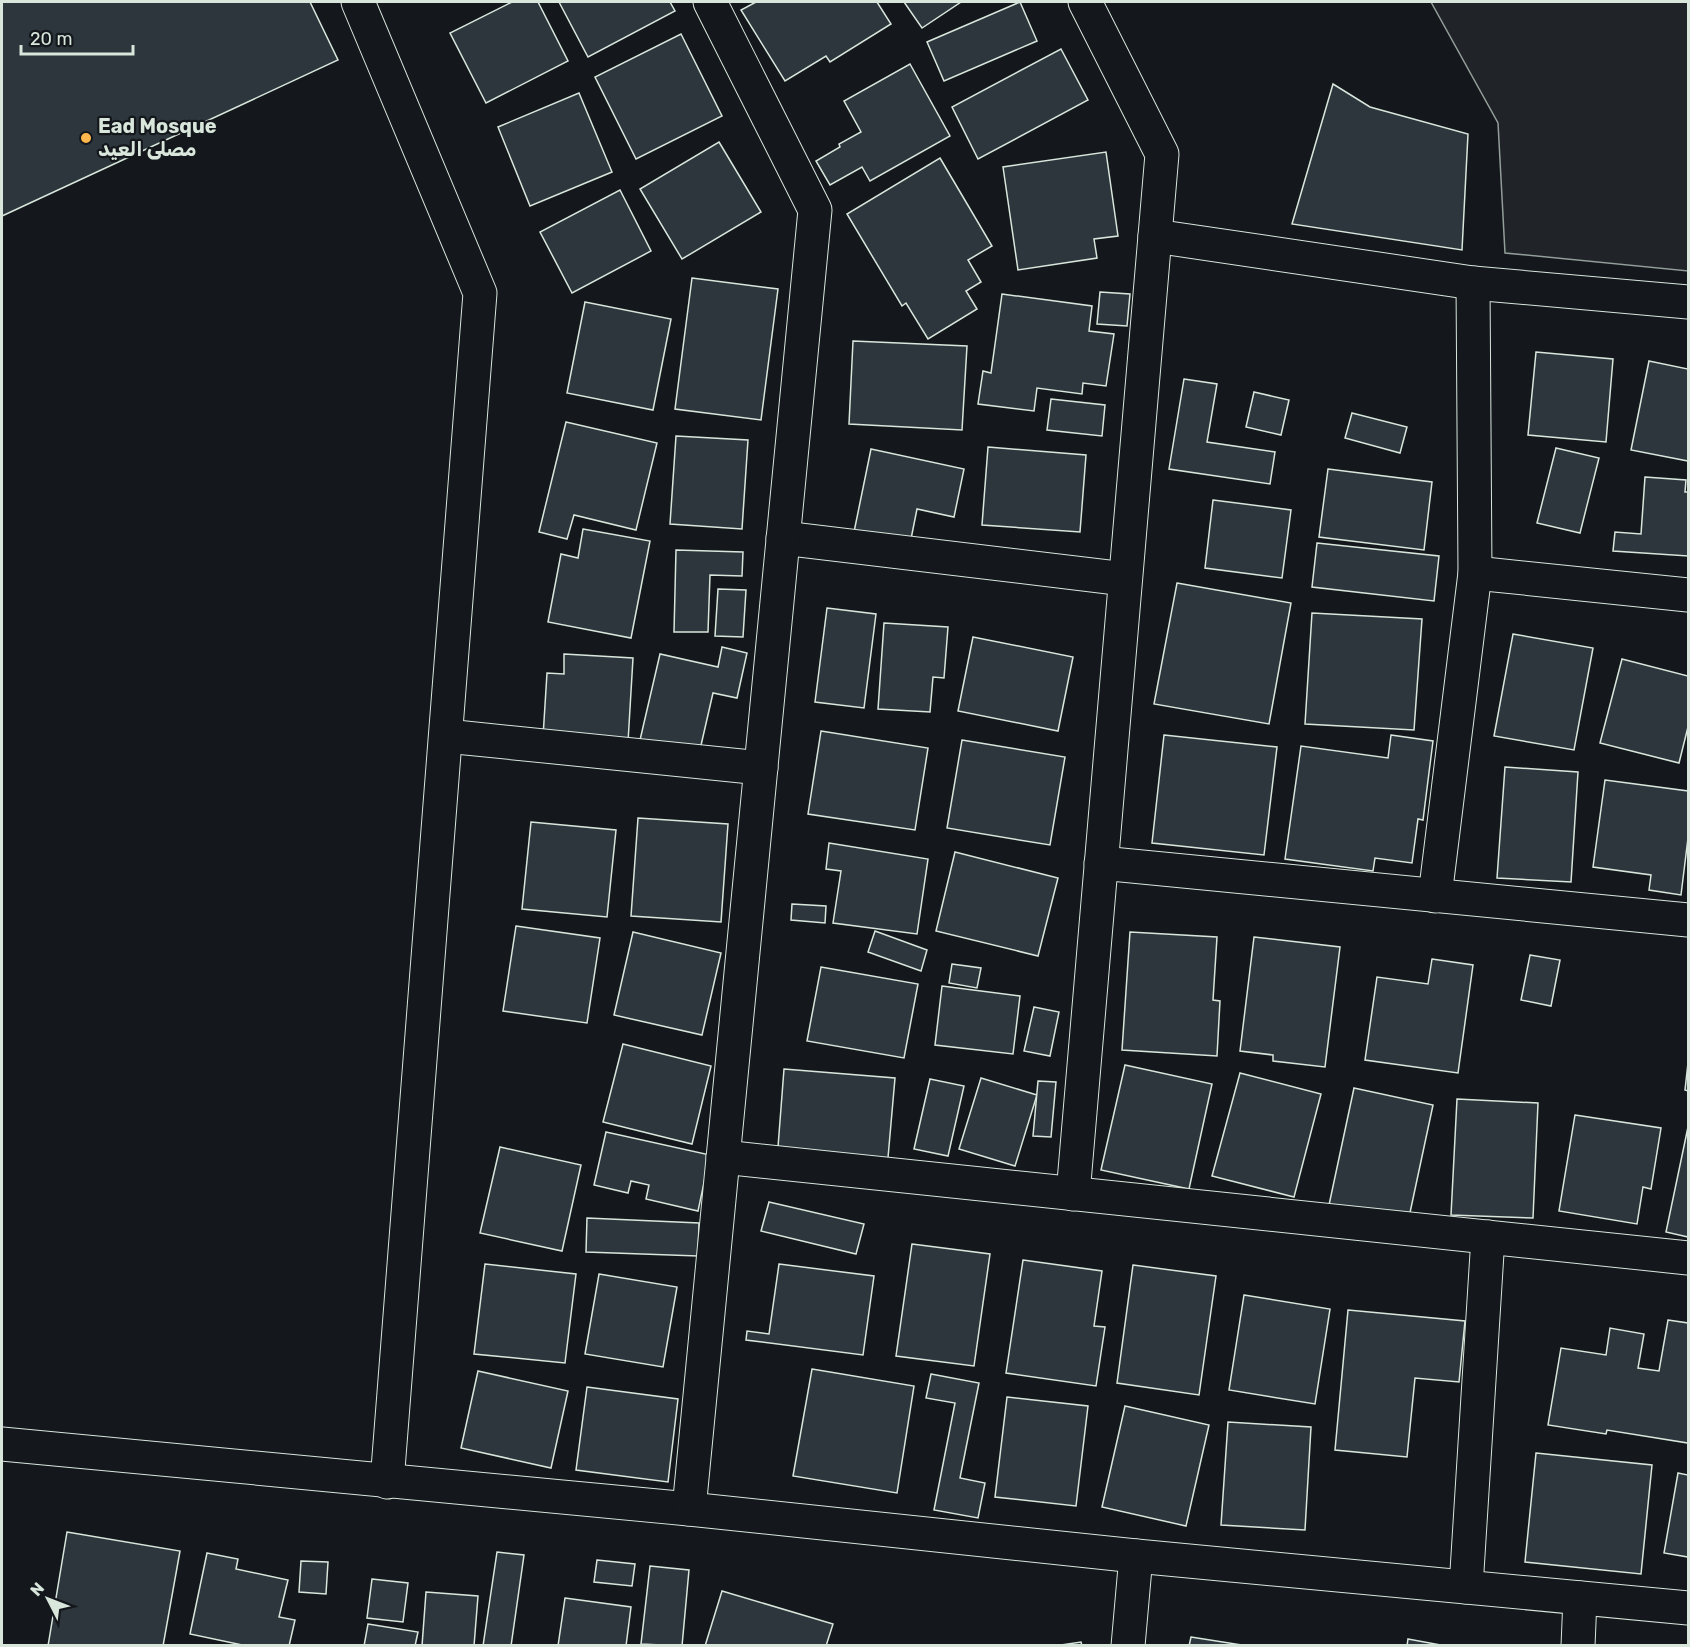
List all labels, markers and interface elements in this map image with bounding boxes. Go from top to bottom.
scale bar [21,18,134,56]
text: 20 m [30,28,72,50]
place label: Ead Mosque مصلى العيد [98,114,217,161]
marker: Ead Mosque مصلى العيد [79,131,93,145]
north arrow [18,1569,78,1629]
text: N [26,1579,48,1600]

